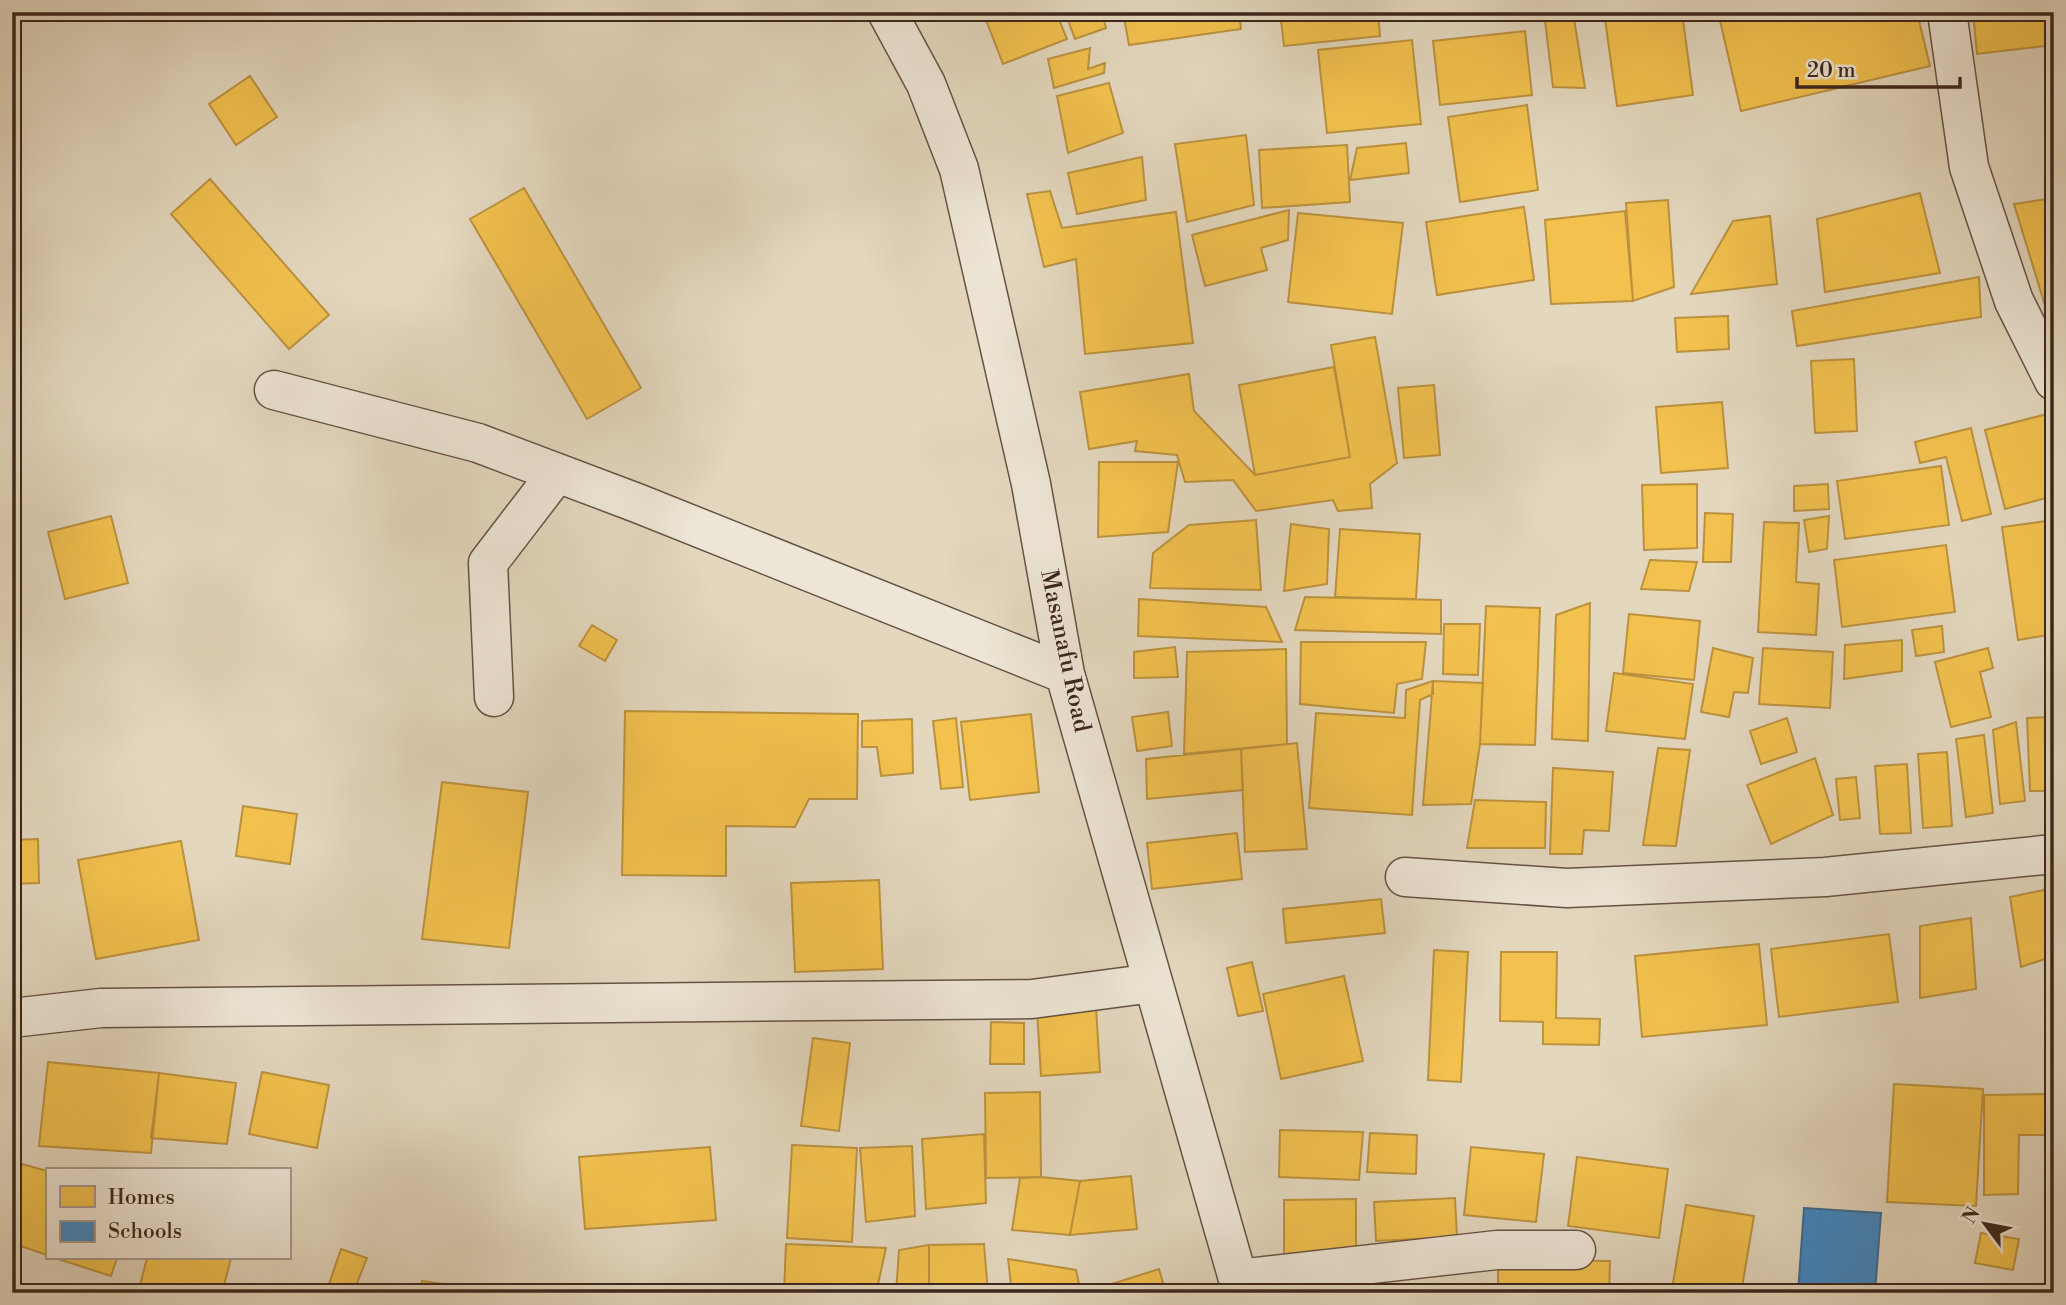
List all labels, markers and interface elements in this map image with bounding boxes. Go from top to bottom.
scale bar [1797,46,1959,90]
text: 20 m [1807,58,1856,84]
street label: Masanafu Road [1033,567,1097,735]
legend [46,1168,290,1260]
text: Homes [108,1185,175,1211]
north arrow [1951,1190,2021,1260]
text: N [1957,1203,1986,1228]
text: Schools [108,1219,182,1245]

